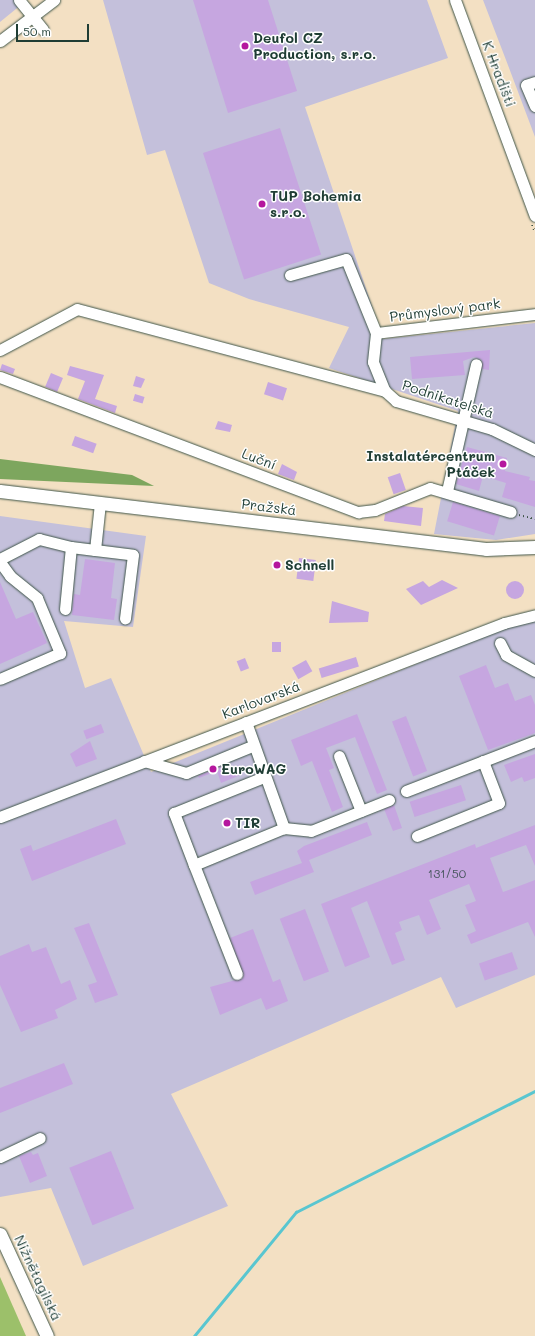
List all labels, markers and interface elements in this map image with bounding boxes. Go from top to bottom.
scale bar [18,16,91,42]
text: 50 m [23,23,51,39]
place label: Deufol CZ Production, s.r.o. [253,30,376,62]
street label: K Hradišti [479,39,519,109]
marker: Deufol CZ Production, s.r.o. [240,41,250,51]
place label: TUP Bohemia s.r.o. [270,188,362,220]
marker: TUP Bohemia s.r.o. [257,199,267,209]
street label: Průmyslový park [389,295,501,325]
street label: Podnikatelská [400,376,496,422]
street label: Luční [239,445,279,473]
place label: Instalatércentrum Ptáček [366,448,495,480]
marker: Instalatércentrum Ptáček [498,459,508,469]
street label: Pražská [241,495,297,519]
place label: Schnell [285,557,334,573]
marker: Schnell [272,560,282,570]
street label: Karlovarská [220,677,302,723]
place label: EuroWAG [221,761,286,777]
marker: EuroWAG [208,764,218,774]
place label: TIR [235,815,260,831]
marker: TIR [222,818,232,828]
house number: 131/50 [428,867,466,881]
street label: Nižnětagilská [11,1232,65,1324]

